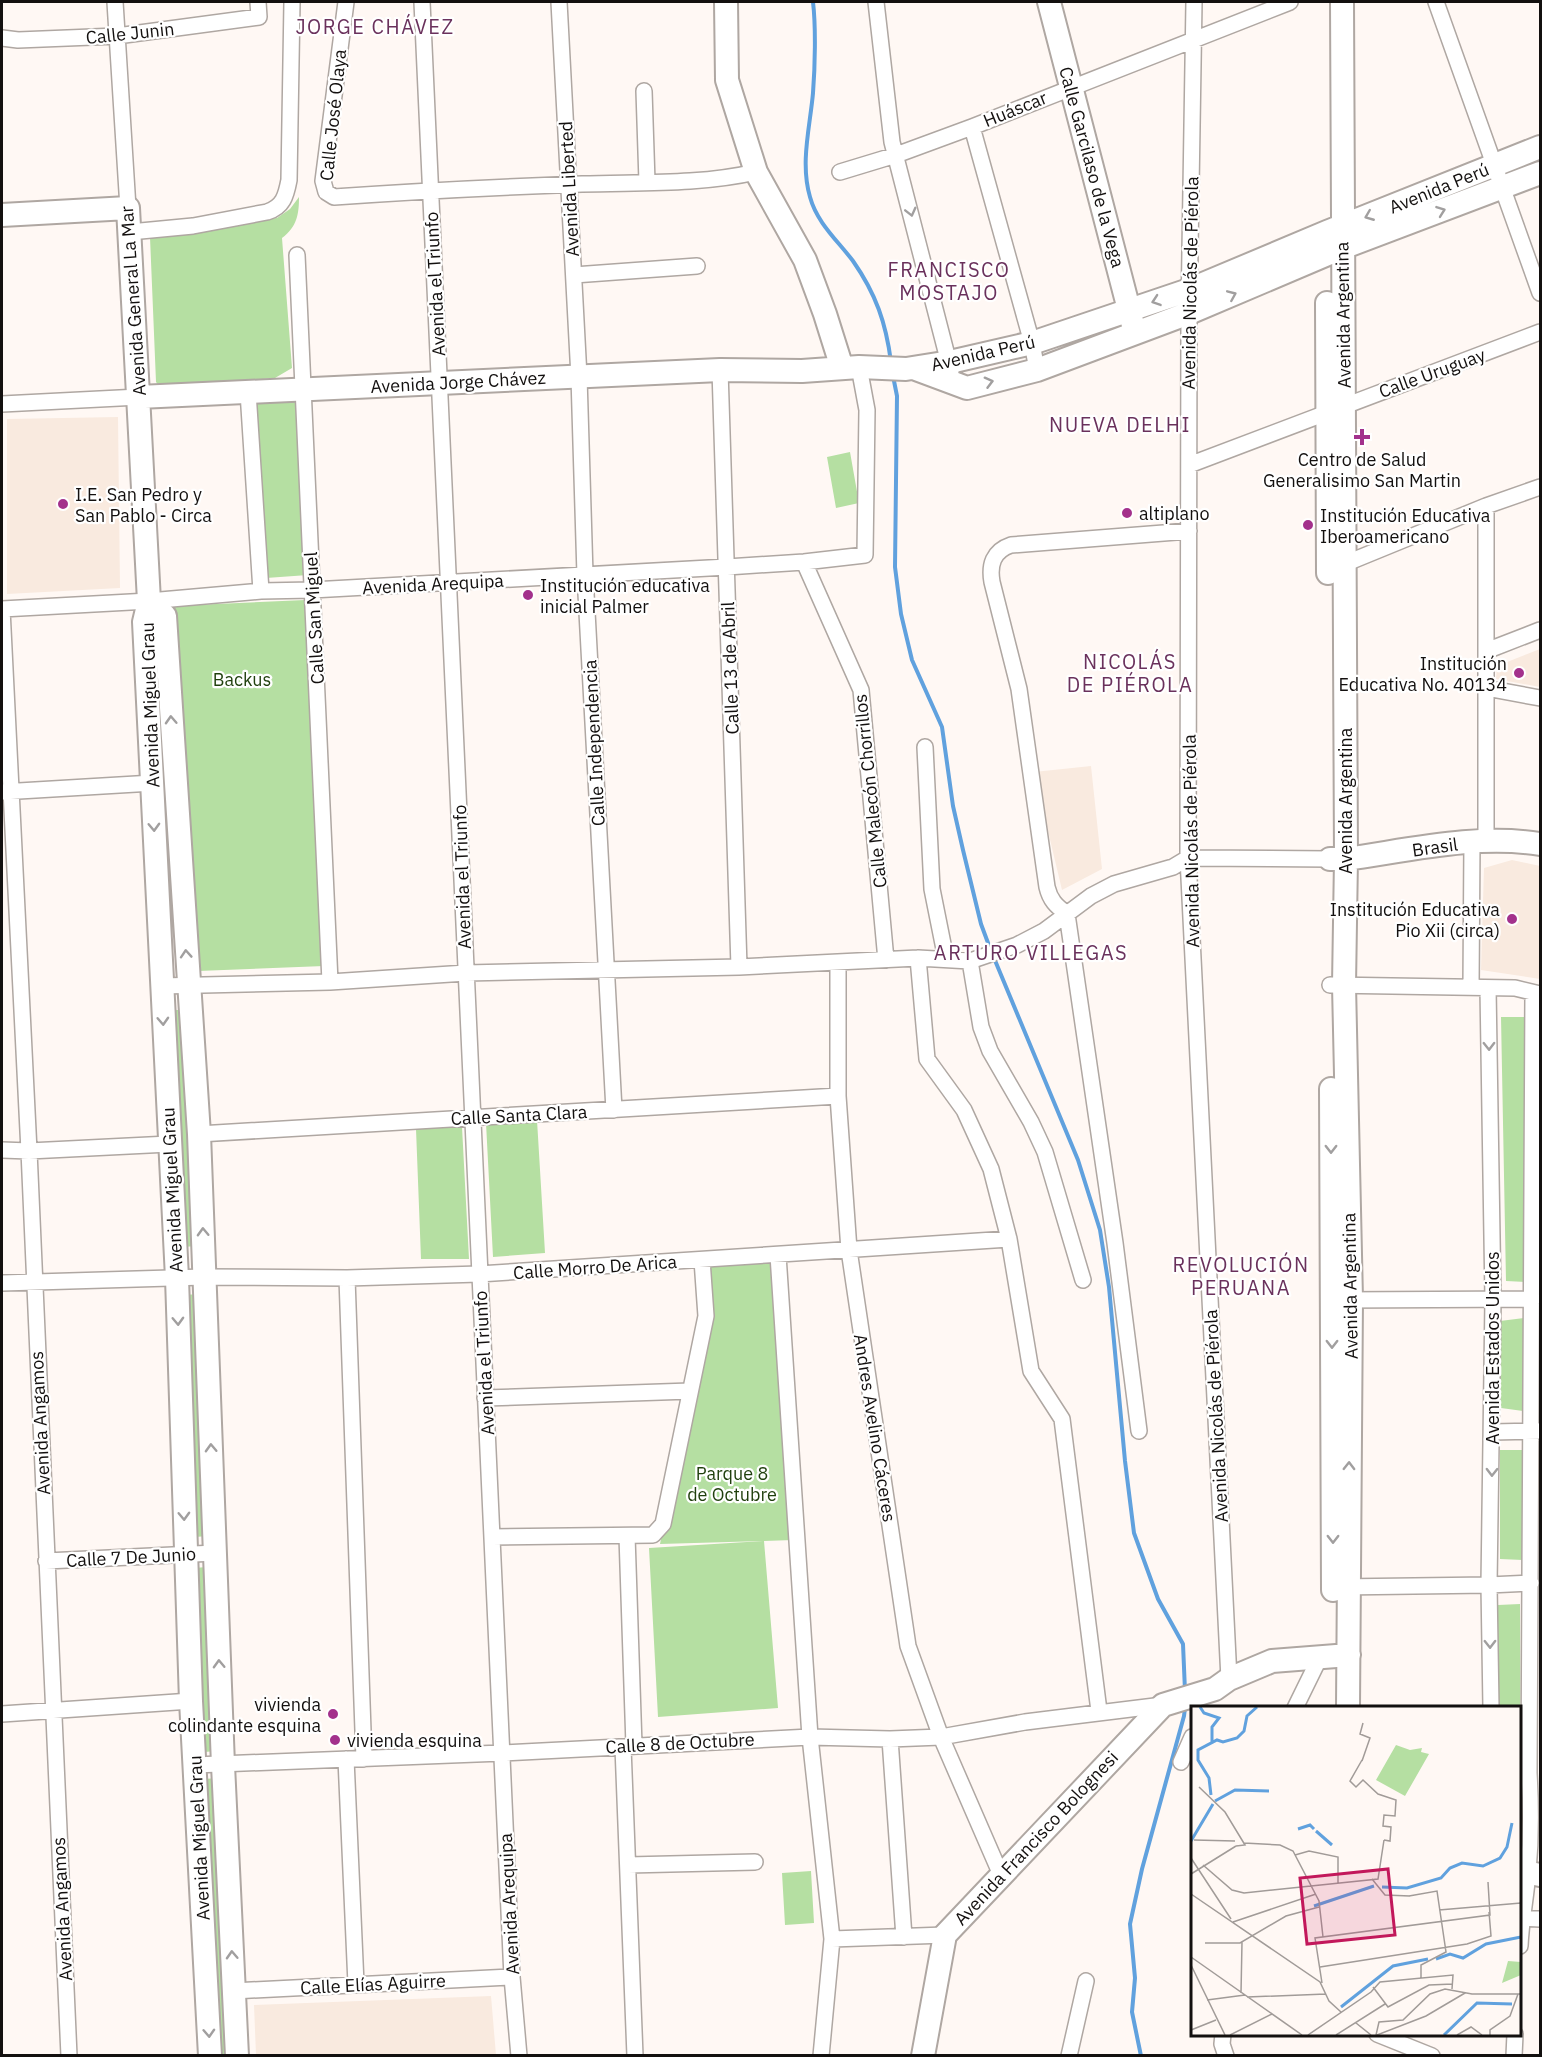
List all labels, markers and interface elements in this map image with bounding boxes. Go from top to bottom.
district label: JORGE CHÁVEZ [295,13,455,40]
street label: Calle Junin [85,17,175,49]
street label: Calle José Olaya [315,48,351,182]
street label: Calle Garcilaso de la Vega [1054,64,1130,270]
street label: Huáscar [980,86,1051,132]
street label: Avenida Liberted [554,121,584,257]
street label: Avenida Perú [1386,157,1492,219]
street label: Avenida Nicolás de Piérola [1177,176,1203,390]
street label: Avenida General La Mar [115,205,151,397]
one-way arrow [903,206,916,216]
one-way arrow [1435,206,1446,219]
one-way arrow [1364,208,1375,221]
street label: Avenida el Triunfo [420,211,450,357]
street label: Avenida Argentina [1330,241,1356,389]
district label: FRANCISCO MOSTAJO [888,256,1010,306]
one-way arrow [1225,290,1236,302]
one-way arrow [1151,294,1162,307]
street label: Avenida Perú [929,330,1037,376]
street label: Calle Uruguay [1376,343,1488,403]
street label: Avenida Jorge Chávez [370,366,546,398]
one-way arrow [984,377,994,390]
district label: NUEVA DELHI [1049,411,1191,438]
marker: Centro de Salud Generalisimo San Martin [1353,428,1371,446]
place label: Centro de Salud Generalisimo San Martin [1263,448,1461,492]
place label: I.E. San Pedro y San Pablo - Circa [75,483,212,527]
marker: I.E. San Pedro y San Pablo - Circa [56,497,70,511]
place label: altiplano [1139,502,1210,525]
place label: Institución Educativa Iberoamericano [1320,504,1491,548]
marker: altiplano [1120,506,1134,520]
marker: Institución Educativa Iberoamericano [1301,518,1315,532]
street label: Calle San Miguel [299,551,329,685]
street label: Avenida Arequipa [362,569,505,599]
place label: Institución educativa inicial Palmer [540,574,710,618]
marker: Institución educativa inicial Palmer [521,588,535,602]
street label: Calle 13 de Abril [716,601,744,735]
street label: Avenida Miguel Grau [136,622,164,788]
district label: NICOLÁS DE PIÉROLA [1067,648,1193,698]
place label: Institución Educativa No. 40134 [1338,652,1507,696]
street label: Calle Independencia [578,659,610,827]
marker: Institución Educativa No. 40134 [1512,666,1526,680]
park label: Backus [213,668,271,691]
street label: Calle Malecón Chorrillos [848,693,892,889]
one-way arrow [165,716,178,725]
street label: Avenida Argentina [1334,727,1357,874]
street label: Avenida Nicolás de Piérola [1178,734,1204,948]
street label: Avenida el Triunfo [448,804,476,950]
one-way arrow [148,822,161,831]
street label: Brasil [1411,832,1460,862]
place label: Institución Educativa Pio Xii (circa) [1330,898,1500,942]
marker: Institución Educativa Pio Xii (circa) [1505,912,1519,926]
district label: ARTURO VILLEGAS [934,939,1128,966]
one-way arrow [180,949,193,958]
one-way arrow [156,1017,169,1026]
one-way arrow [1483,1042,1495,1051]
street label: Calle Santa Clara [450,1100,588,1130]
street label: Avenida Miguel Grau [156,1107,188,1273]
one-way arrow [1325,1144,1337,1153]
street label: Avenida Argentina [1337,1212,1363,1360]
one-way arrow [196,1228,209,1237]
street label: Calle Morro De Arica [512,1250,678,1284]
district label: REVOLUCIÓN PERUANA [1172,1251,1310,1301]
street label: Avenida Estados Unidos [1481,1251,1504,1445]
street label: Avenida el Triunfo [469,1290,499,1436]
street label: Avenida Nicolás de Piérola [1199,1308,1233,1523]
one-way arrow [172,1317,184,1326]
street label: Andres Avelino Cáceres [849,1332,901,1524]
one-way arrow [1326,1339,1338,1348]
street label: Avenida Angamos [25,1350,55,1496]
one-way arrow [204,1444,217,1453]
one-way arrow [1343,1461,1356,1470]
park label: Parque 8 de Octubre [687,1462,777,1506]
one-way arrow [1486,1468,1498,1477]
one-way arrow [178,1511,191,1520]
one-way arrow [1327,1534,1339,1543]
street label: Calle 7 De Junio [65,1542,197,1572]
one-way arrow [1484,1639,1497,1648]
one-way arrow [213,1660,225,1669]
place label: vivienda colindante esquina [168,1693,321,1737]
inset map [1191,1706,1521,2036]
marker: vivienda colindante esquina [326,1707,340,1721]
street label: Calle 8 de Octubre [605,1728,755,1758]
place label: vivienda esquina [347,1729,482,1752]
marker: vivienda esquina [328,1733,342,1747]
street label: Avenida Francisco Bolognesi [949,1746,1123,1930]
street label: Avenida Miguel Grau [183,1755,215,1921]
street label: Avenida Arequipa [494,1832,524,1975]
street label: Avenida Angamos [47,1836,77,1982]
one-way arrow [225,1951,238,1960]
street label: Calle Elías Aguirre [300,1969,447,1999]
one-way arrow [203,2028,216,2037]

